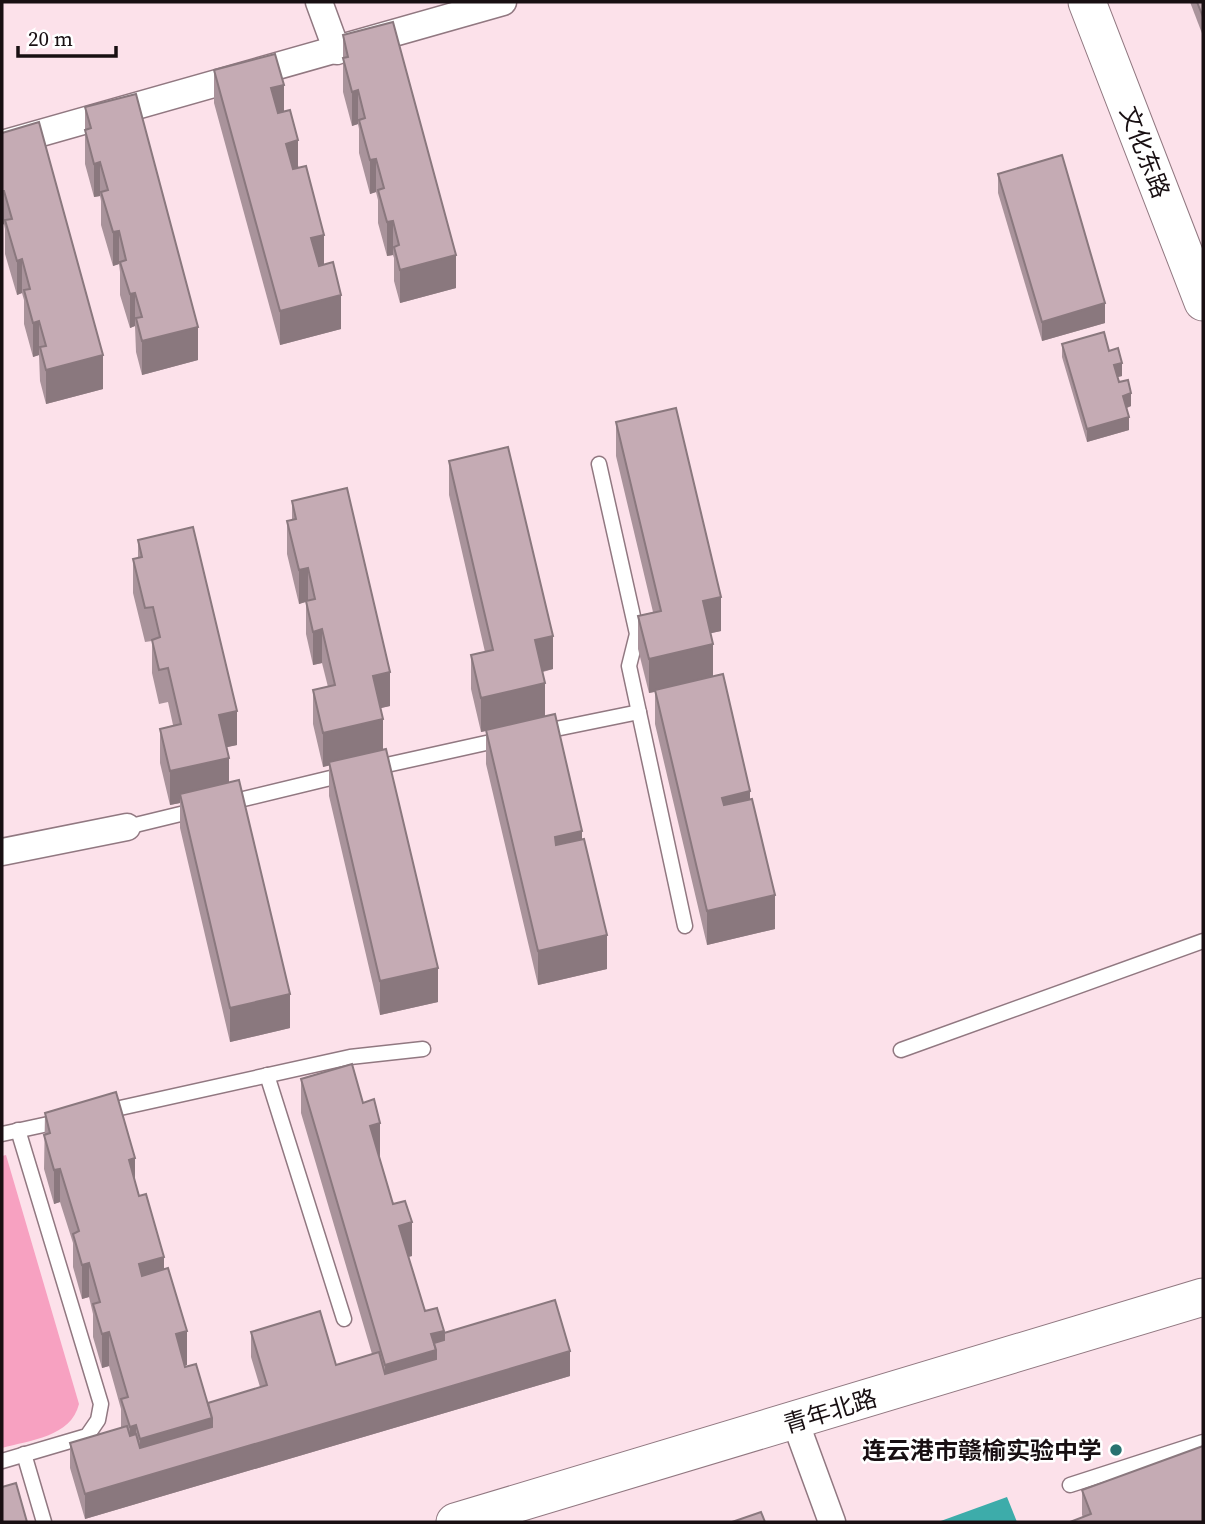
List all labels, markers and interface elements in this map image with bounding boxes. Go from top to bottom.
scale bar [18,14,116,58]
text: 20 m [28,24,73,53]
street label: 文化东路 [1112,101,1178,203]
street label: 青年北路 [779,1381,881,1441]
place label: 连云港市赣榆实验中学 [862,1434,1102,1467]
marker: 连云港市赣榆实验中学 [1108,1442,1124,1458]

